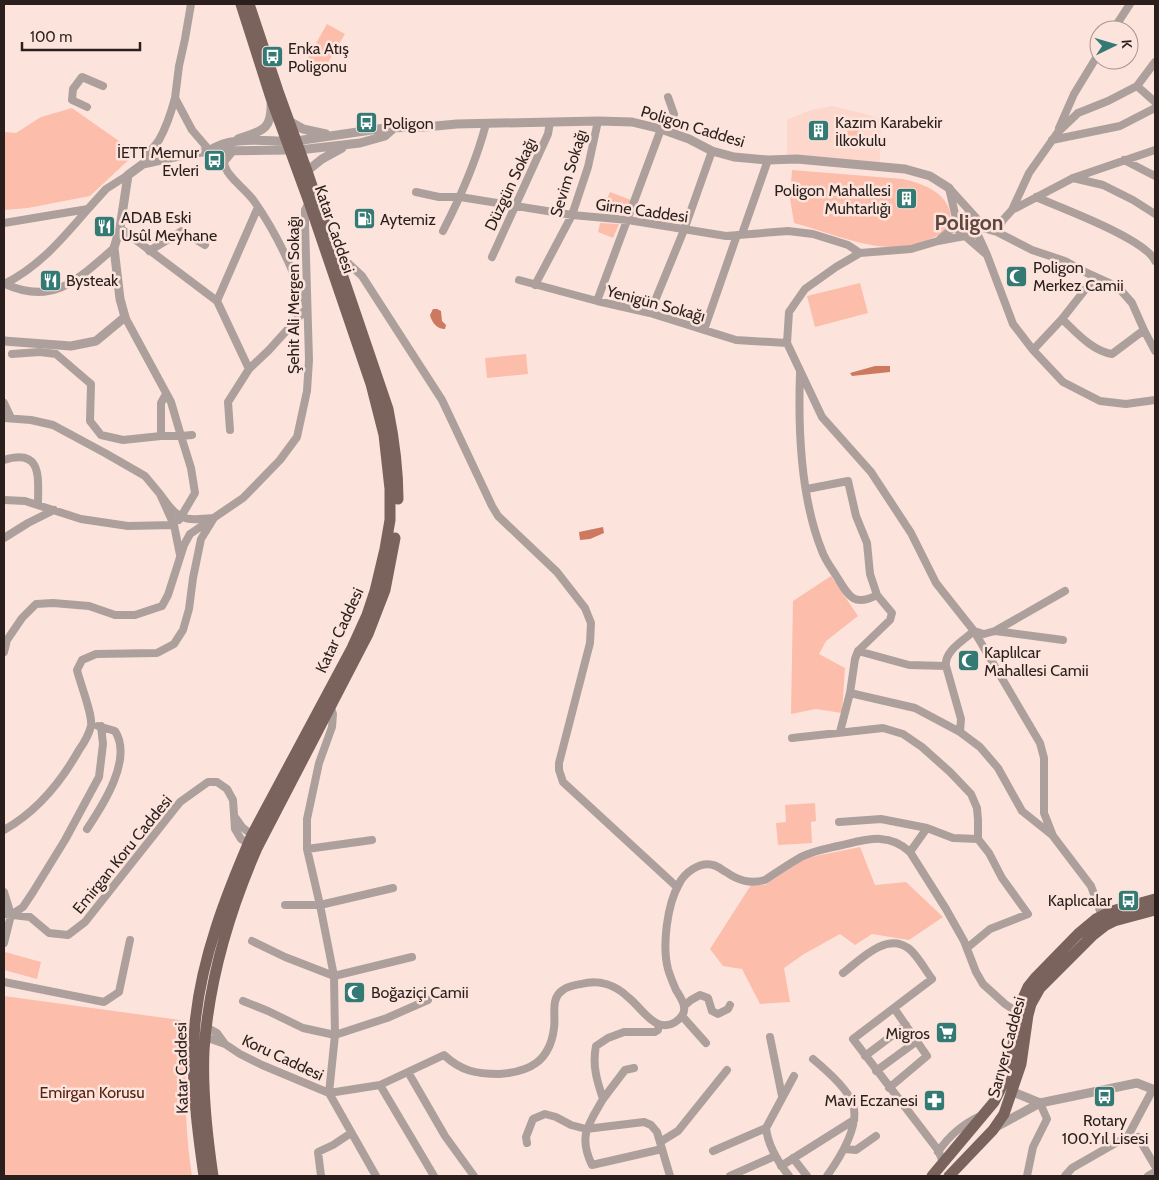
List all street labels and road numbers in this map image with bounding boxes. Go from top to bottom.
street label: Poligon Caddesi [639,102,747,151]
street label: Sevim Sokağı [546,127,591,219]
street label: Düzgün Sokağı [481,135,540,234]
street label: Katar Caddesi [311,183,358,276]
street label: Girne Caddesi [594,195,689,226]
street label: Şehit Ali Mergen Sokağı [284,216,303,374]
street label: Yenigün Sokağı [603,281,707,326]
street label: Katar Caddesi [311,585,367,676]
street label: Emirgan Koru Caddesi [69,791,176,917]
street label: Sarıyer Caddesi [984,995,1029,1100]
street label: Katar Caddesi [171,1022,192,1114]
street label: Koru Caddesi [239,1030,327,1085]

